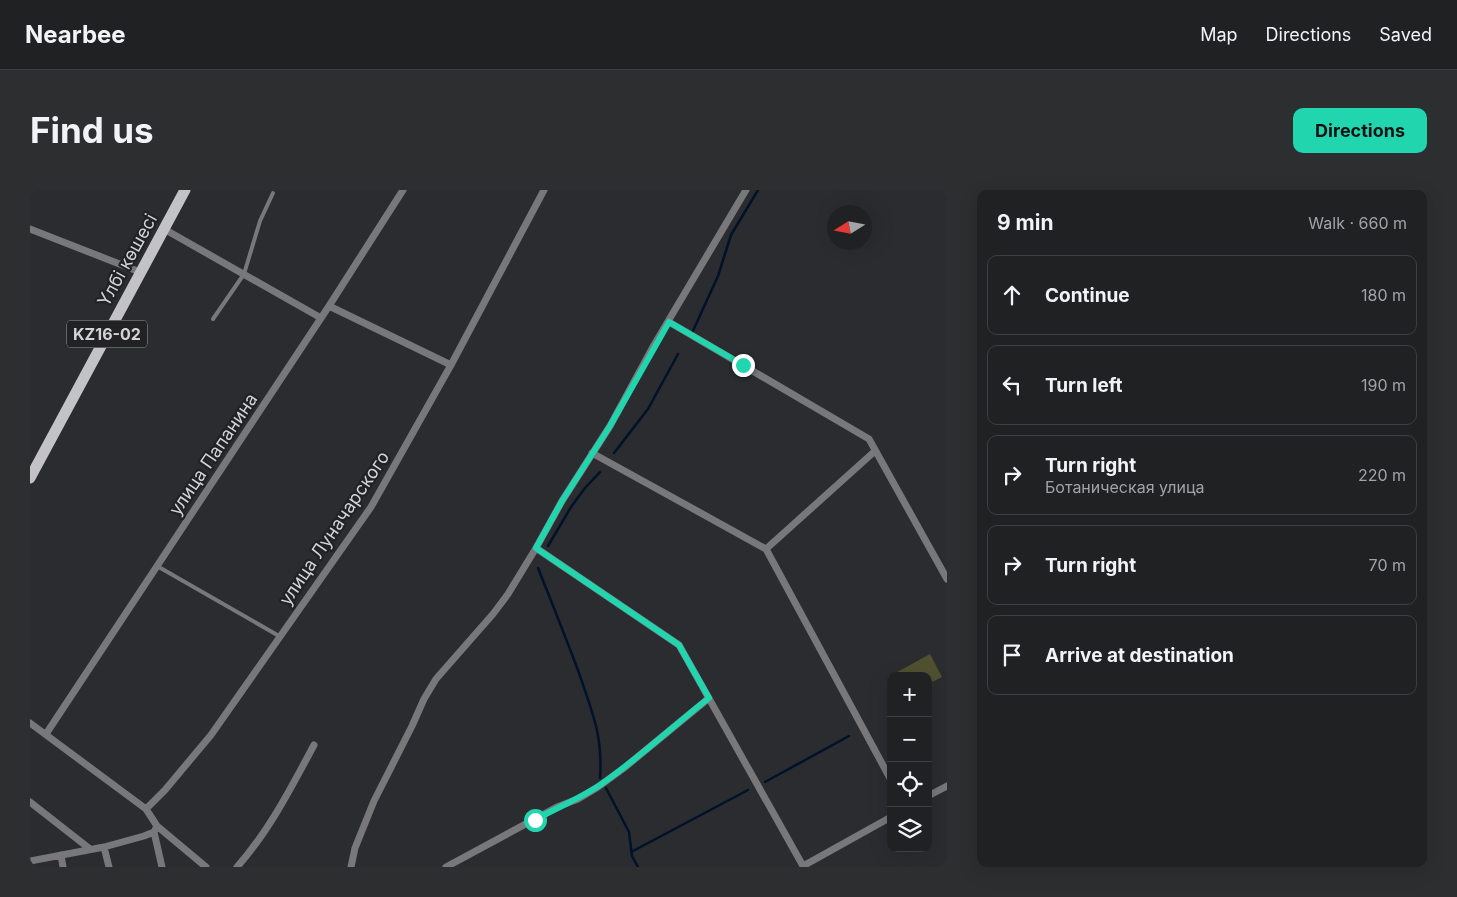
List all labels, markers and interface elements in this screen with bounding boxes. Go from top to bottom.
text: Nearbee [25,20,126,49]
text: Map [1200,24,1238,45]
text: Directions [1266,24,1351,45]
text: Saved [1379,24,1432,45]
button: Directions [1293,108,1427,153]
text: Find us [30,109,154,151]
north arrow [827,205,872,250]
street label: Үлбі көшесі [93,210,161,310]
text: 9 min [997,210,1054,235]
text: Walk · 660 m [1308,213,1407,233]
icon: ahead [998,281,1026,309]
text: Continue [1045,284,1130,307]
text: 180 m [1361,285,1406,305]
road number: KZ16-02 [67,320,147,348]
route end [732,354,755,377]
icon: left [998,371,1026,399]
text: Turn left [1045,374,1123,397]
text: 190 m [1361,375,1406,395]
street label: улица Папанина [164,389,262,519]
street label: улица Луначарского [275,447,393,609]
text: Turn right [1045,454,1136,477]
icon: right [998,461,1026,489]
text: 220 m [1358,465,1406,485]
text: Ботаническая улица [1045,477,1205,497]
icon: right [998,551,1026,579]
text: Turn right [1045,554,1136,577]
text: 70 m [1369,555,1406,575]
icon: arrive [998,641,1026,669]
text: Arrive at destination [1045,644,1234,667]
map controls [887,672,932,852]
button: + [887,672,932,717]
button: − [887,717,932,762]
button: locate [887,762,932,807]
button: layers [887,807,932,852]
route start [524,809,547,832]

